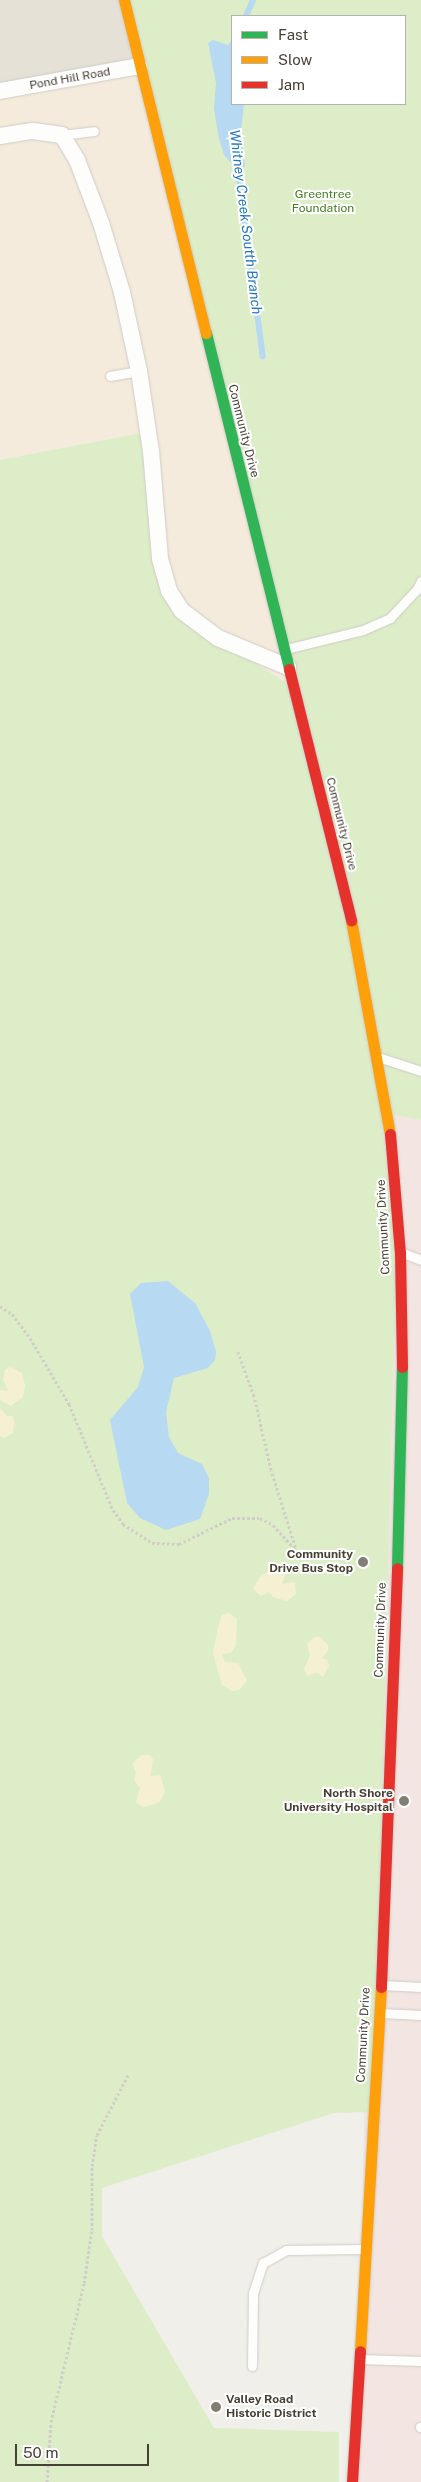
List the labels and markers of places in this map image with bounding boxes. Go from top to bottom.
place label: Community Drive Bus Stop [269,1548,353,1576]
marker: Community Drive Bus Stop [357,1556,369,1568]
place label: North Shore University Hospital [284,1787,393,1815]
marker: North Shore University Hospital [397,1794,411,1808]
place label: Valley Road Historic District [226,2393,317,2421]
marker: Valley Road Historic District [210,2401,222,2413]

